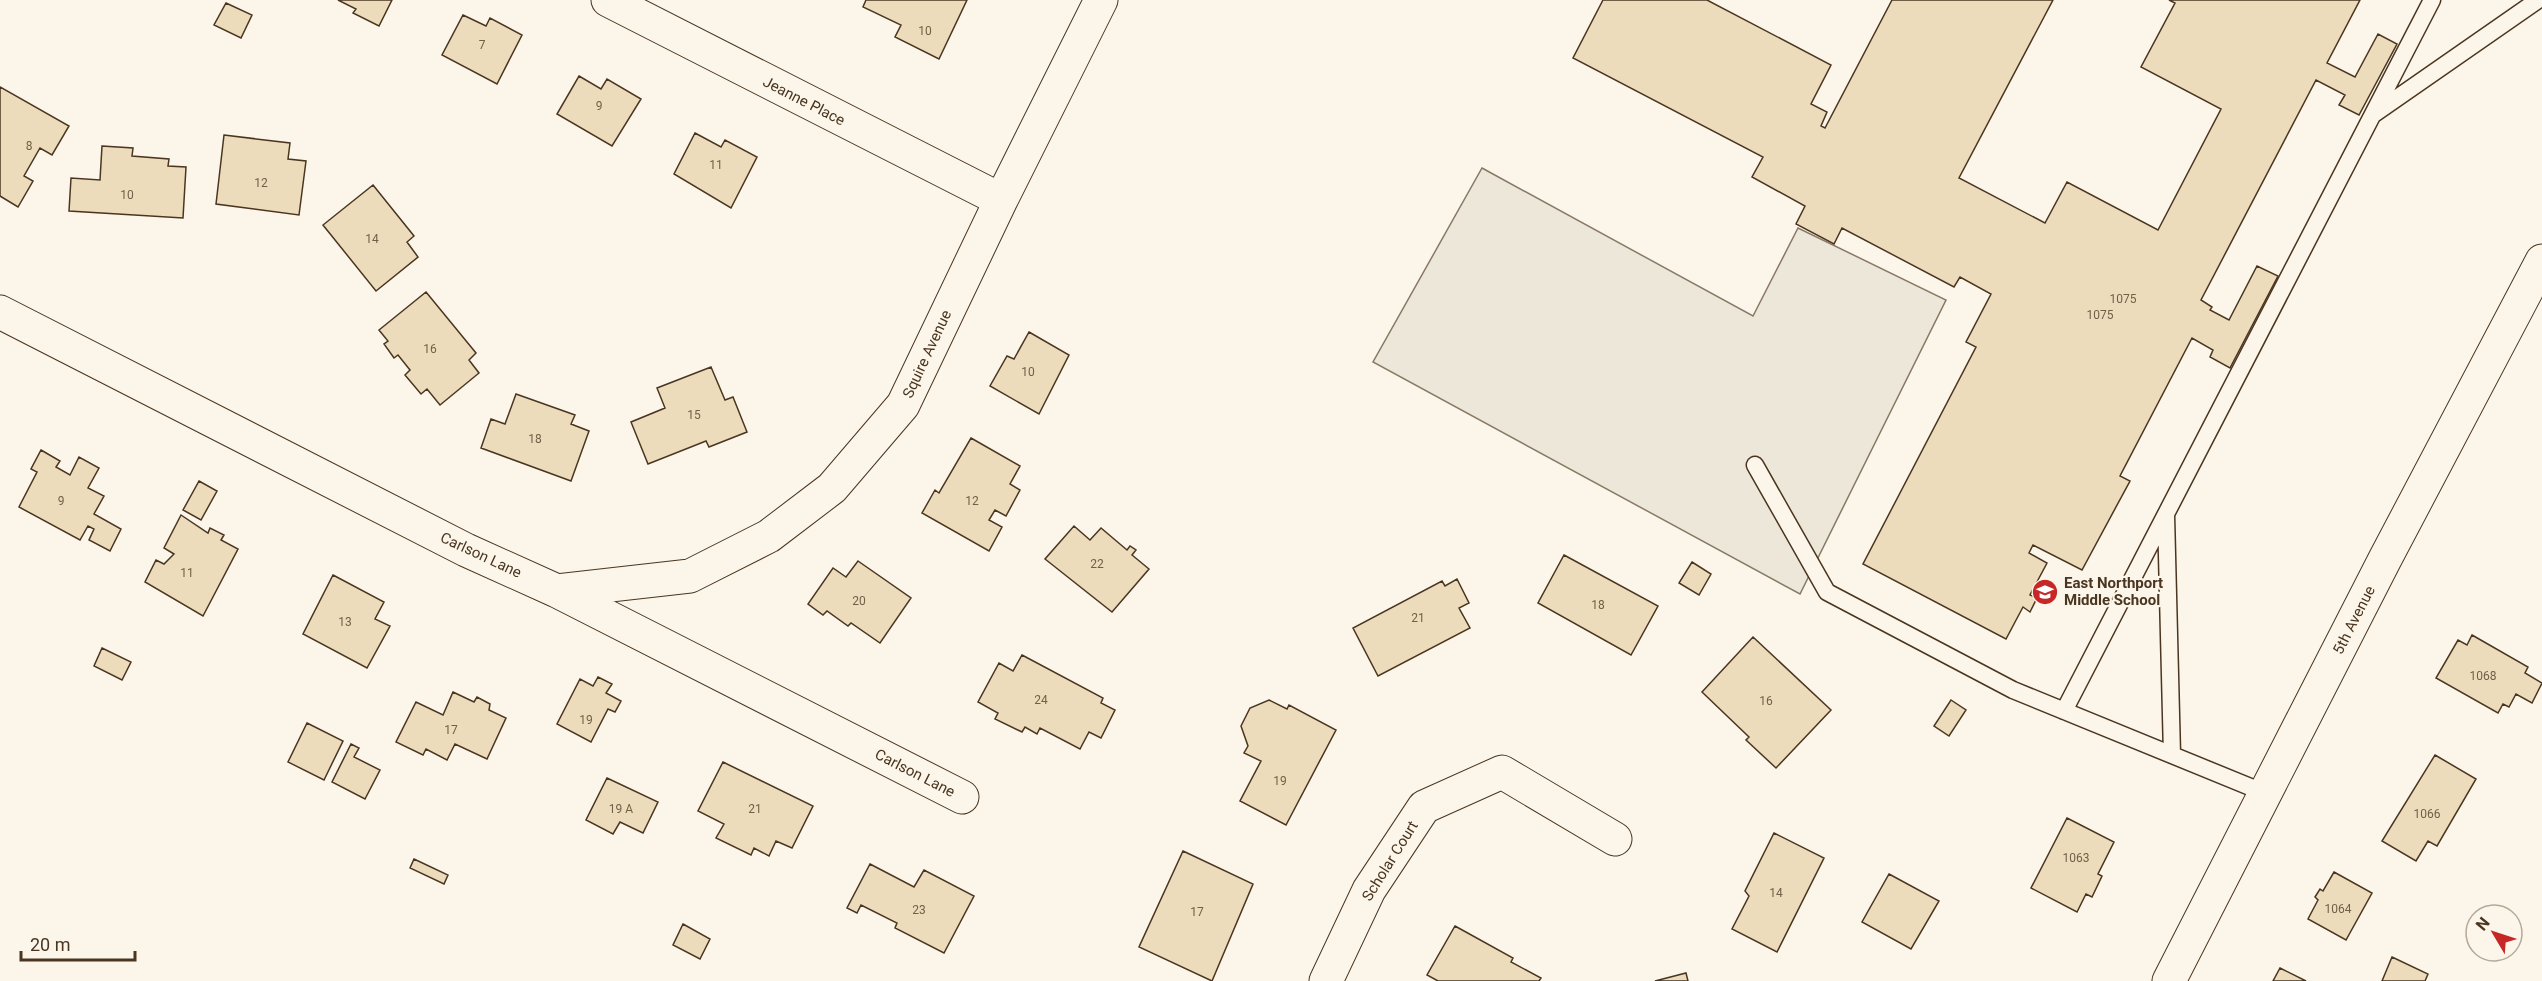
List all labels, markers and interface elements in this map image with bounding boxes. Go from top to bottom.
house number: 10 [918,24,932,38]
house number: 7 [479,38,486,52]
street label: Jeanne Place [760,73,848,129]
house number: 9 [596,99,602,113]
house number: 8 [26,139,33,153]
house number: 11 [709,158,723,172]
house number: 12 [254,176,268,190]
house number: 10 [120,188,134,202]
house number: 14 [365,232,379,246]
house number: 1075 [2110,292,2137,306]
street label: Squire Avenue [899,307,955,401]
house number: 1075 [2087,308,2114,322]
house number: 16 [423,342,437,356]
house number: 10 [1021,365,1035,379]
house number: 15 [687,408,701,422]
house number: 18 [528,432,542,446]
house number: 9 [58,494,64,508]
house number: 12 [965,494,979,508]
street label: Carlson Lane [438,528,524,582]
house number: 22 [1090,557,1104,571]
house number: 11 [180,566,194,580]
place label: East Northport Middle School [2064,574,2163,609]
school or university icon: East Northport Middle School [2030,577,2060,607]
street label: 5th Avenue [2329,583,2379,657]
house number: 20 [852,594,866,608]
house number: 18 [1591,598,1605,612]
house number: 21 [1411,611,1425,625]
house number: 13 [338,615,352,629]
house number: 1068 [2470,669,2497,683]
house number: 24 [1034,693,1048,707]
house number: 16 [1759,694,1773,708]
house number: 19 [579,713,593,727]
house number: 17 [444,723,458,737]
street label: Carlson Lane [872,745,958,801]
house number: 19 [1273,774,1287,788]
house number: 19 A [609,802,633,816]
house number: 21 [748,802,762,816]
house number: 1066 [2414,807,2441,821]
street label: Scholar Court [1358,818,1422,904]
house number: 1063 [2063,851,2089,865]
house number: 14 [1769,886,1783,900]
house number: 1064 [2325,902,2352,916]
house number: 23 [912,903,926,917]
north arrow [2464,903,2524,963]
house number: 17 [1190,905,1204,919]
text: N [2472,914,2494,934]
scale bar [21,924,135,962]
text: 20 m [30,934,70,955]

